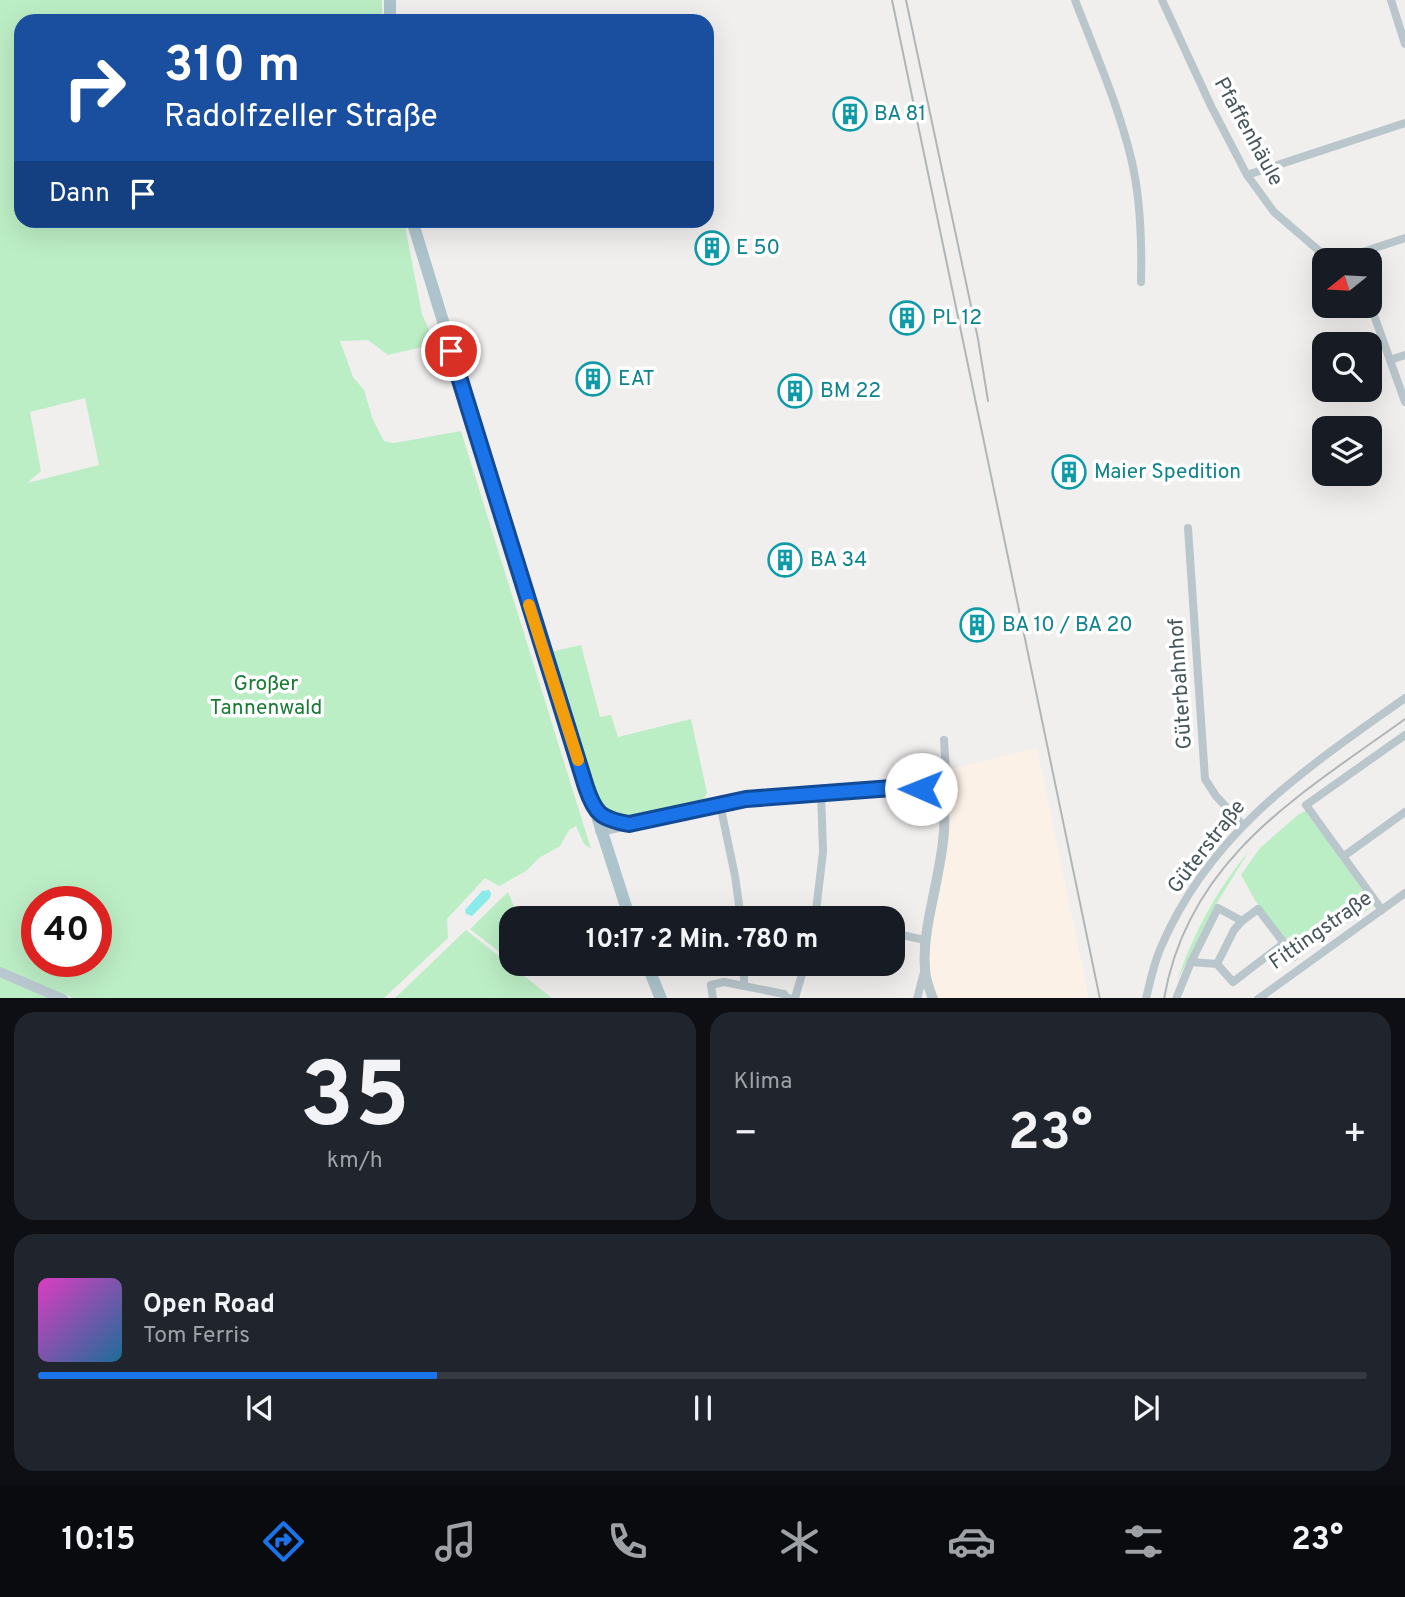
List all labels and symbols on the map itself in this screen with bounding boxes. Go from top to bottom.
street label: Pfaffenhäule [1207,73,1289,191]
building icon: BA 81 [831,95,869,133]
place label: BA 81 [874,101,926,128]
building icon: E 50 [693,229,731,267]
place label: E 50 [736,235,780,262]
north arrow [1312,248,1382,318]
building icon: PL 12 [888,299,926,337]
place label: PL 12 [932,305,982,332]
pin [421,321,481,381]
building icon: EAT [574,360,612,398]
place label: EAT [618,366,655,393]
building icon: BM 22 [776,372,814,410]
place label: BM 22 [820,378,881,405]
building icon: Maier Spedition [1050,453,1088,491]
place label: Maier Spedition [1094,459,1241,486]
building icon: BA 34 [766,541,804,579]
place label: BA 34 [810,547,867,574]
building icon: BA 10 / BA 20 [958,606,996,644]
place label: BA 10 / BA 20 [1002,612,1133,639]
street label: Güterbahnhof [1163,618,1199,750]
park label: Großer Tannenwald [210,671,322,722]
position arrow [884,752,958,826]
street label: Güterstraße [1162,795,1252,899]
speed limit sign: 40 [21,886,112,977]
street label: Fittingstraße [1264,886,1378,976]

